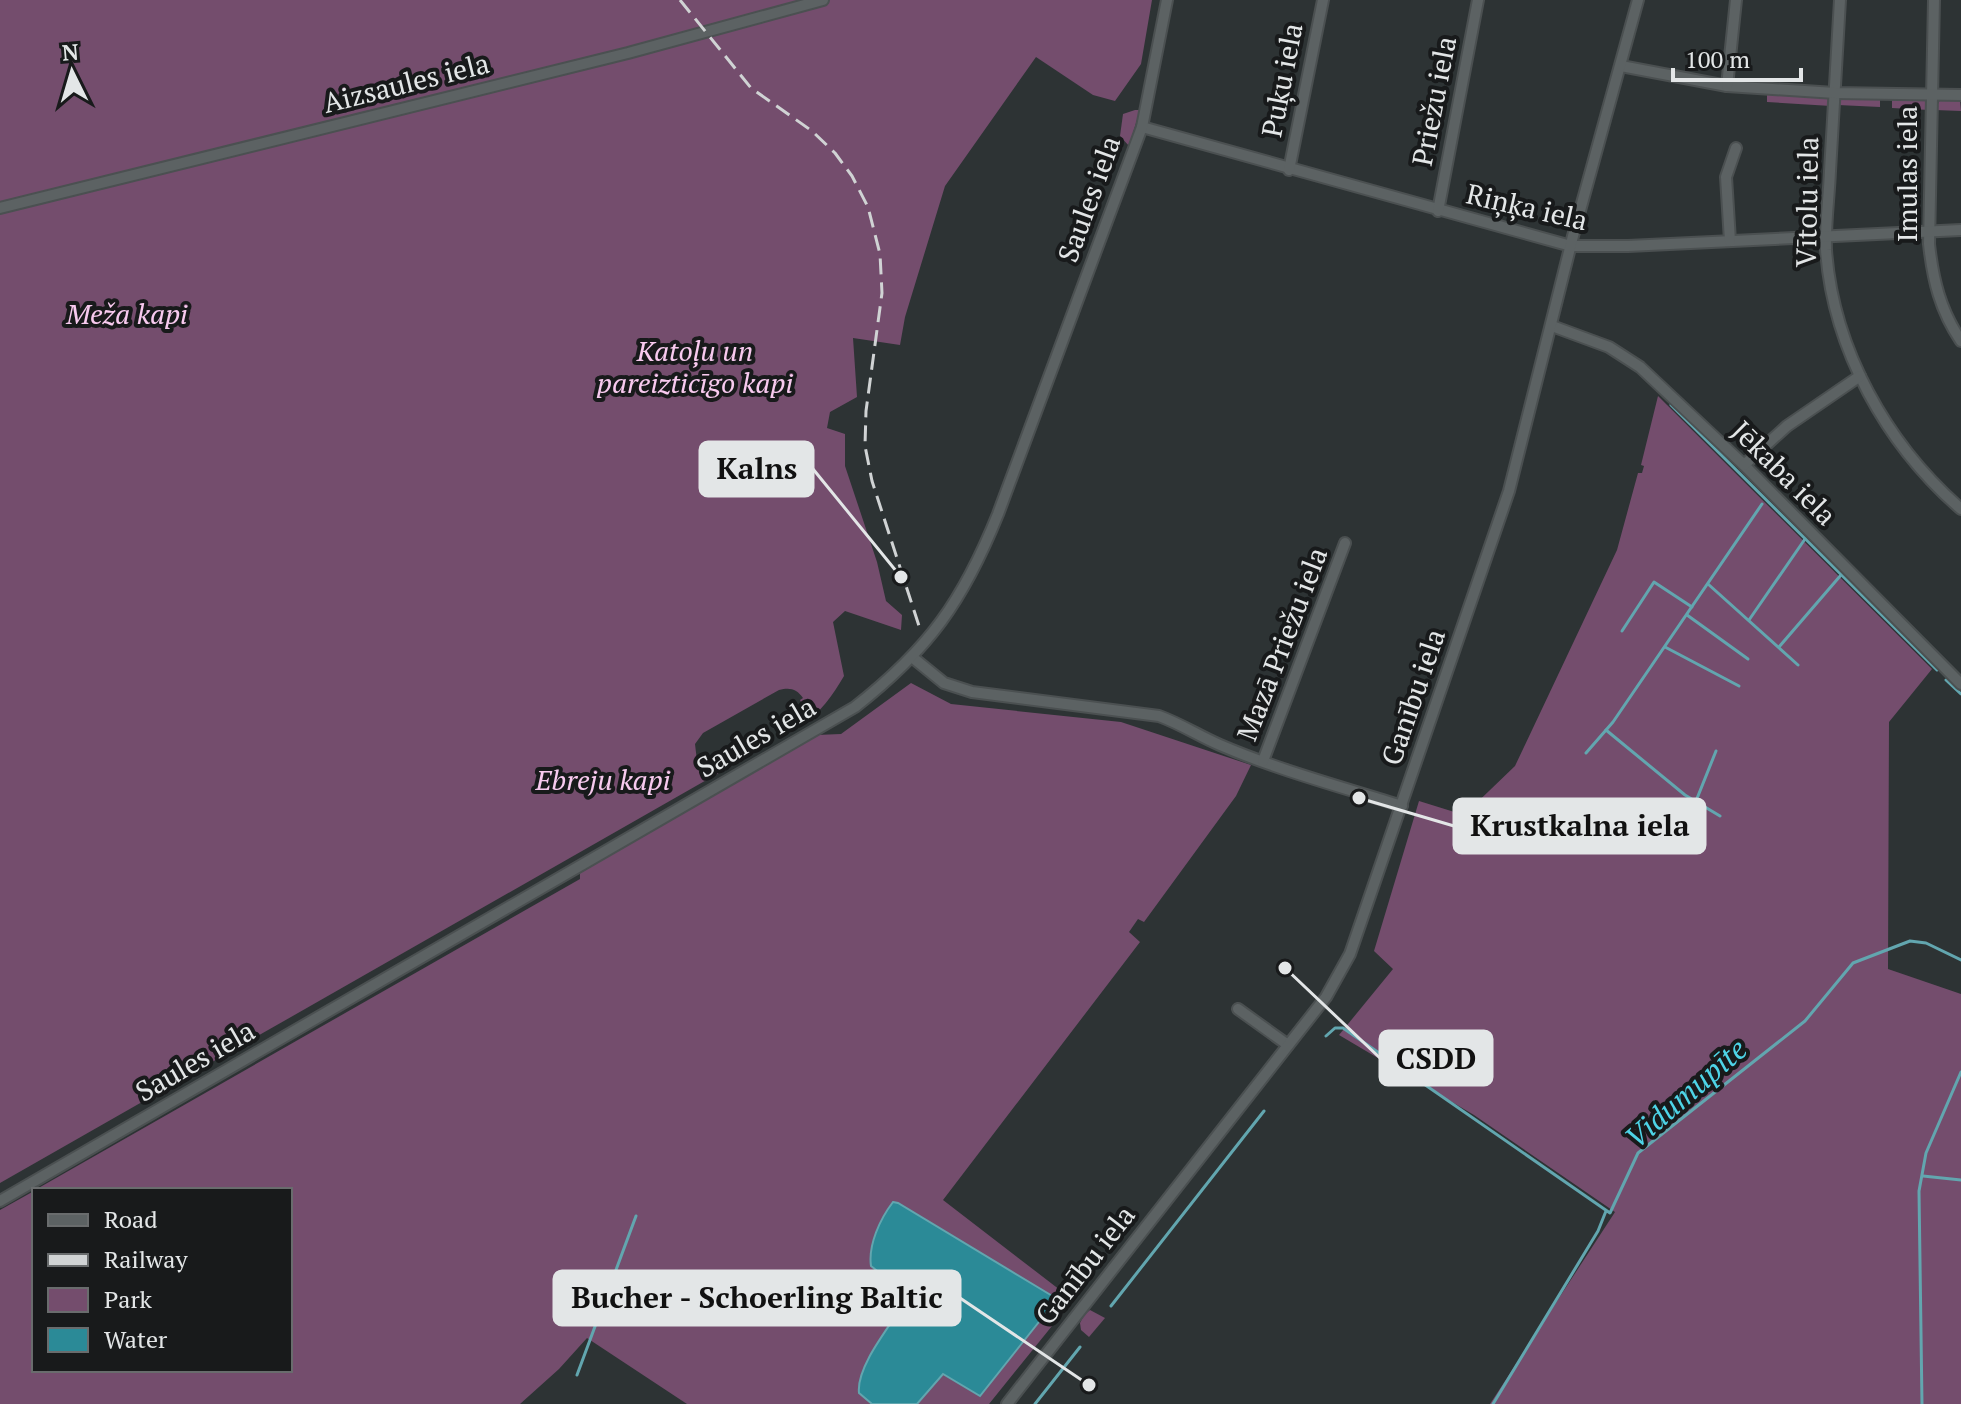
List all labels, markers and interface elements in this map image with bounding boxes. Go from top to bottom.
street label: Puķu iela [1252,20,1311,140]
north arrow [32,32,112,112]
scale bar [1673,32,1801,82]
street label: Priežu iela [1403,33,1464,169]
text: N [61,36,80,67]
text: 100 m [1685,43,1750,75]
street label: Aizsaules iela [319,44,493,121]
street label: Imulas iela [1888,106,1925,242]
street label: Saules iela [1049,131,1128,267]
street label: Vītolu iela [1787,136,1826,268]
street label: Riņķa iela [1463,175,1591,238]
park label: Meža kapi [65,295,188,332]
park label: Katoļu un pareizticīgo kapi [597,332,793,401]
street label: Jēkaba iela [1724,412,1845,533]
callout: Kalns [700,442,813,496]
text: Kalns [717,448,797,488]
street label: Mazā Priežu iela [1228,542,1335,746]
street label: Ganību iela [1372,624,1453,770]
street label: Saules iela [689,688,822,786]
park label: Ebreju kapi [535,761,671,798]
callout: Krustkalna iela [1454,799,1705,853]
text: Krustkalna iela [1470,805,1690,845]
street label: Saules iela [128,1012,261,1110]
water label: Vidumupīte [1616,1029,1755,1157]
callout: CSDD [1380,1031,1492,1085]
text: CSDD [1396,1038,1476,1078]
legend [32,1188,292,1372]
street label: Ganību iela [1026,1197,1143,1332]
text: Road [104,1203,158,1235]
text: Railway [104,1243,188,1275]
callout: Bucher - Schoerling Baltic [554,1271,960,1325]
text: Bucher - Schoerling Baltic [571,1277,943,1317]
text: Park [104,1283,153,1315]
text: Water [104,1323,168,1355]

